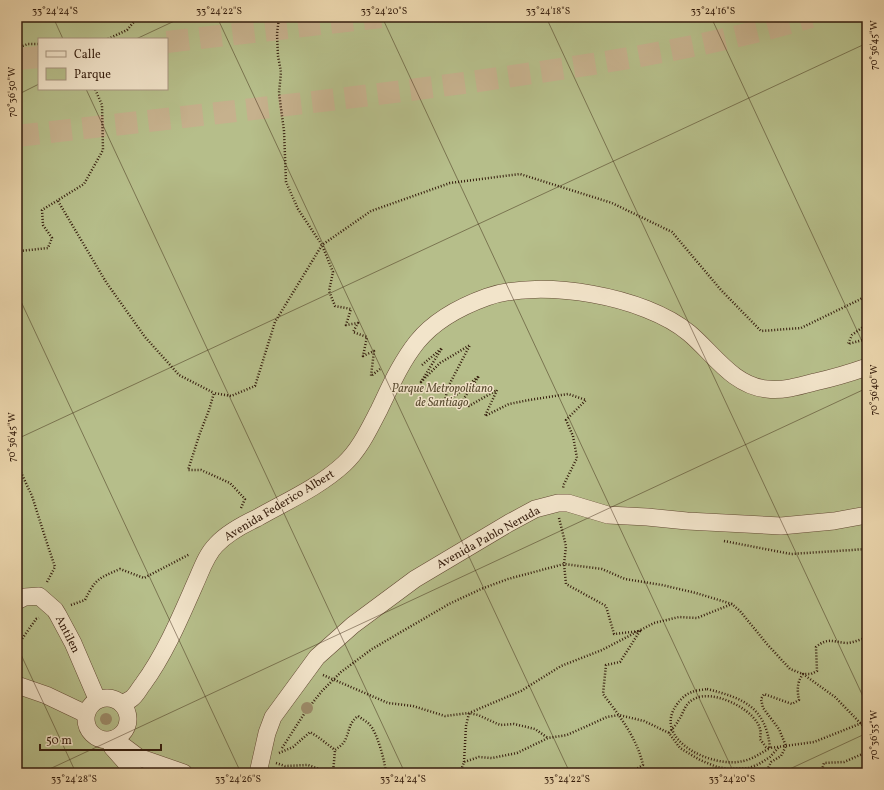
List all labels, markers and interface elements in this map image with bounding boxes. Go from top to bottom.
text: 33°24'24"S [32,4,78,18]
text: 33°24'22"S [196,4,242,18]
text: 33°24'20"S [361,4,407,18]
text: 33°24'18"S [526,4,570,18]
text: 33°24'16"S [691,4,735,18]
text: 70°36'45"W [867,20,881,70]
legend [38,38,168,90]
text: Calle [74,47,101,63]
text: 70°36'50"W [5,67,19,117]
text: Parque [74,67,111,83]
text: 70°36'40"W [867,365,881,415]
park label: Parque Metropolitano de Santiago [391,381,493,411]
text: 70°36'45"W [5,412,19,462]
street label: Avenida Federico Albert [221,467,338,545]
street label: Avenida Pablo Neruda [434,503,543,573]
street label: Antilen [51,613,83,656]
text: 70°36'35"W [867,710,881,760]
scale bar [40,726,161,752]
text: 50 m [46,733,72,749]
text: 33°24'28"S [51,772,97,786]
text: 33°24'26"S [215,772,261,786]
text: 33°24'24"S [380,772,426,786]
text: 33°24'22"S [544,772,590,786]
text: 33°24'20"S [709,772,755,786]

